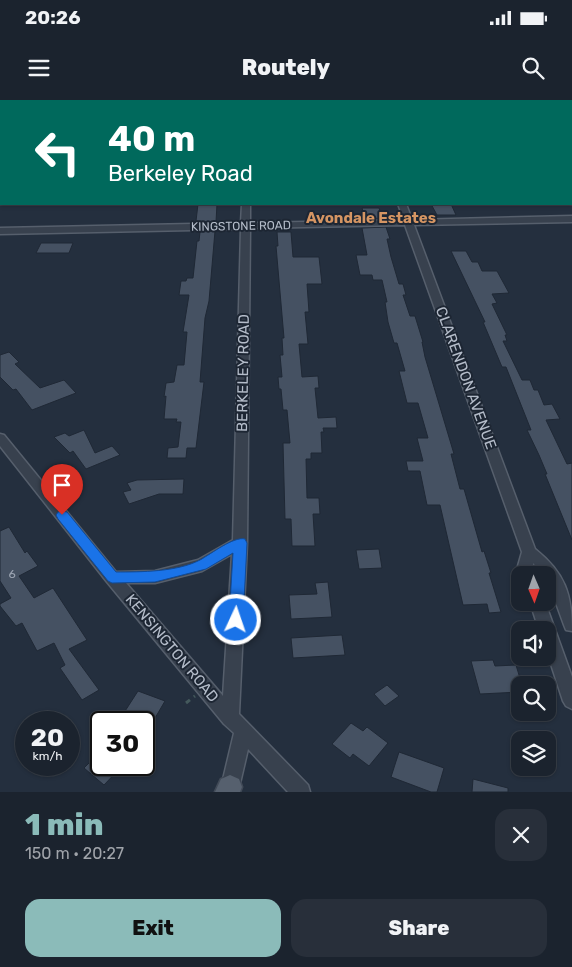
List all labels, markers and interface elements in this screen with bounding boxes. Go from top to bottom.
text: 20:26 [25,6,81,29]
icon: menu [25,54,53,82]
text: Routely [242,54,330,81]
icon: search [519,54,547,82]
text: 40 m [108,118,195,160]
icon: left [25,120,90,185]
text: Berkeley Road [108,160,253,187]
district label: Avondale Estates [306,209,436,227]
street label: KINGSTONE ROAD [191,218,291,234]
street label: CLARENDON AVENUE [432,304,500,452]
street label: BERKELEY ROAD [233,314,253,432]
pin [41,464,83,515]
icon: arrive [48,471,76,499]
north arrow [511,566,556,611]
map controls [511,566,556,776]
house number: 6 [8,567,16,581]
street label: KENSINGTON ROAD [122,590,222,706]
position arrow [209,593,261,645]
button: sound [511,621,556,666]
button: search [511,676,556,721]
speed limit sign: 30 [90,711,155,776]
text: 20 [31,723,64,752]
button: layers [511,731,556,776]
text: km/h [33,749,62,763]
text: 1 min [25,807,103,843]
button: close [495,809,547,861]
text: 150 m · 20:27 [25,844,124,863]
button: Exit [25,899,281,957]
button: Share [291,899,547,957]

